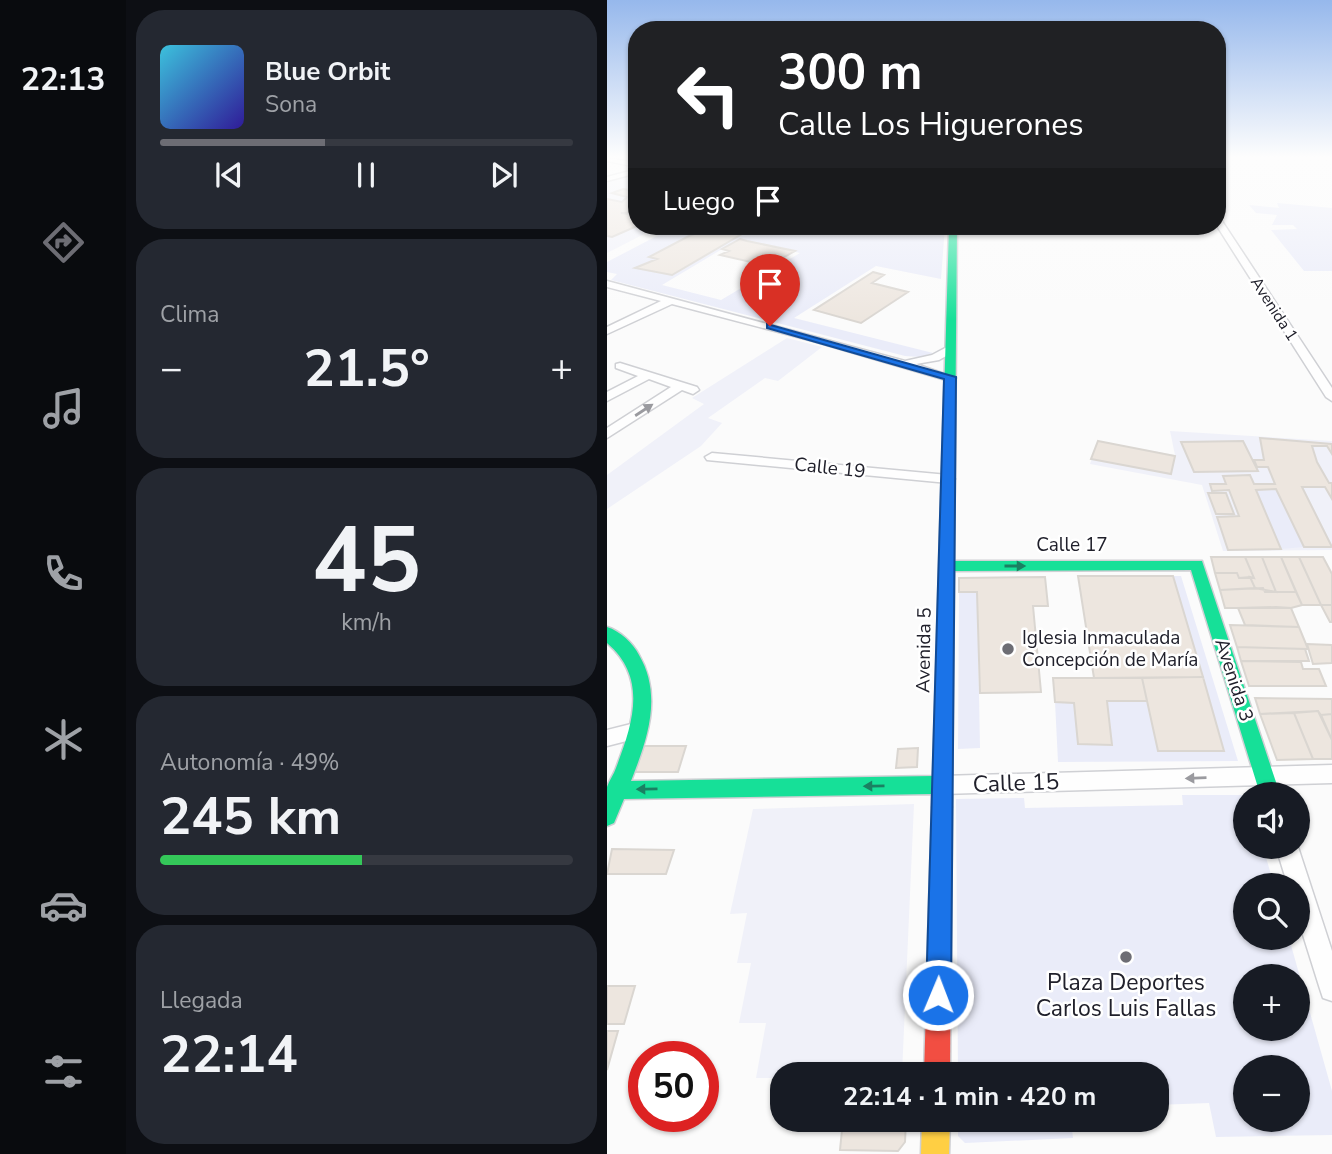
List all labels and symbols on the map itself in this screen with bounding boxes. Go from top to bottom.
pin [740,254,800,326]
street label: Avenida 1 [1245,273,1303,345]
one-way arrow [634,403,653,416]
street label: Calle 19 [793,451,867,485]
street label: Calle 17 [1036,532,1108,558]
one-way arrow [1004,560,1026,572]
street label: Avenida 5 [910,607,938,693]
place label: Iglesia Inmaculada Concepción de María [1022,625,1198,673]
street label: Avenida 3 [1208,635,1260,725]
marker: Iglesia Inmaculada Concepción de María [1000,641,1016,657]
street label: Calle 15 [972,766,1060,800]
one-way arrow [1185,773,1207,784]
one-way arrow [863,780,885,792]
one-way arrow [635,783,657,795]
marker: Plaza Deportes Carlos Luis Fallas [1118,949,1134,965]
position arrow [901,958,975,1032]
place label: Plaza Deportes Carlos Luis Fallas [1036,967,1216,1024]
speed limit sign: 50 [628,1041,719,1132]

